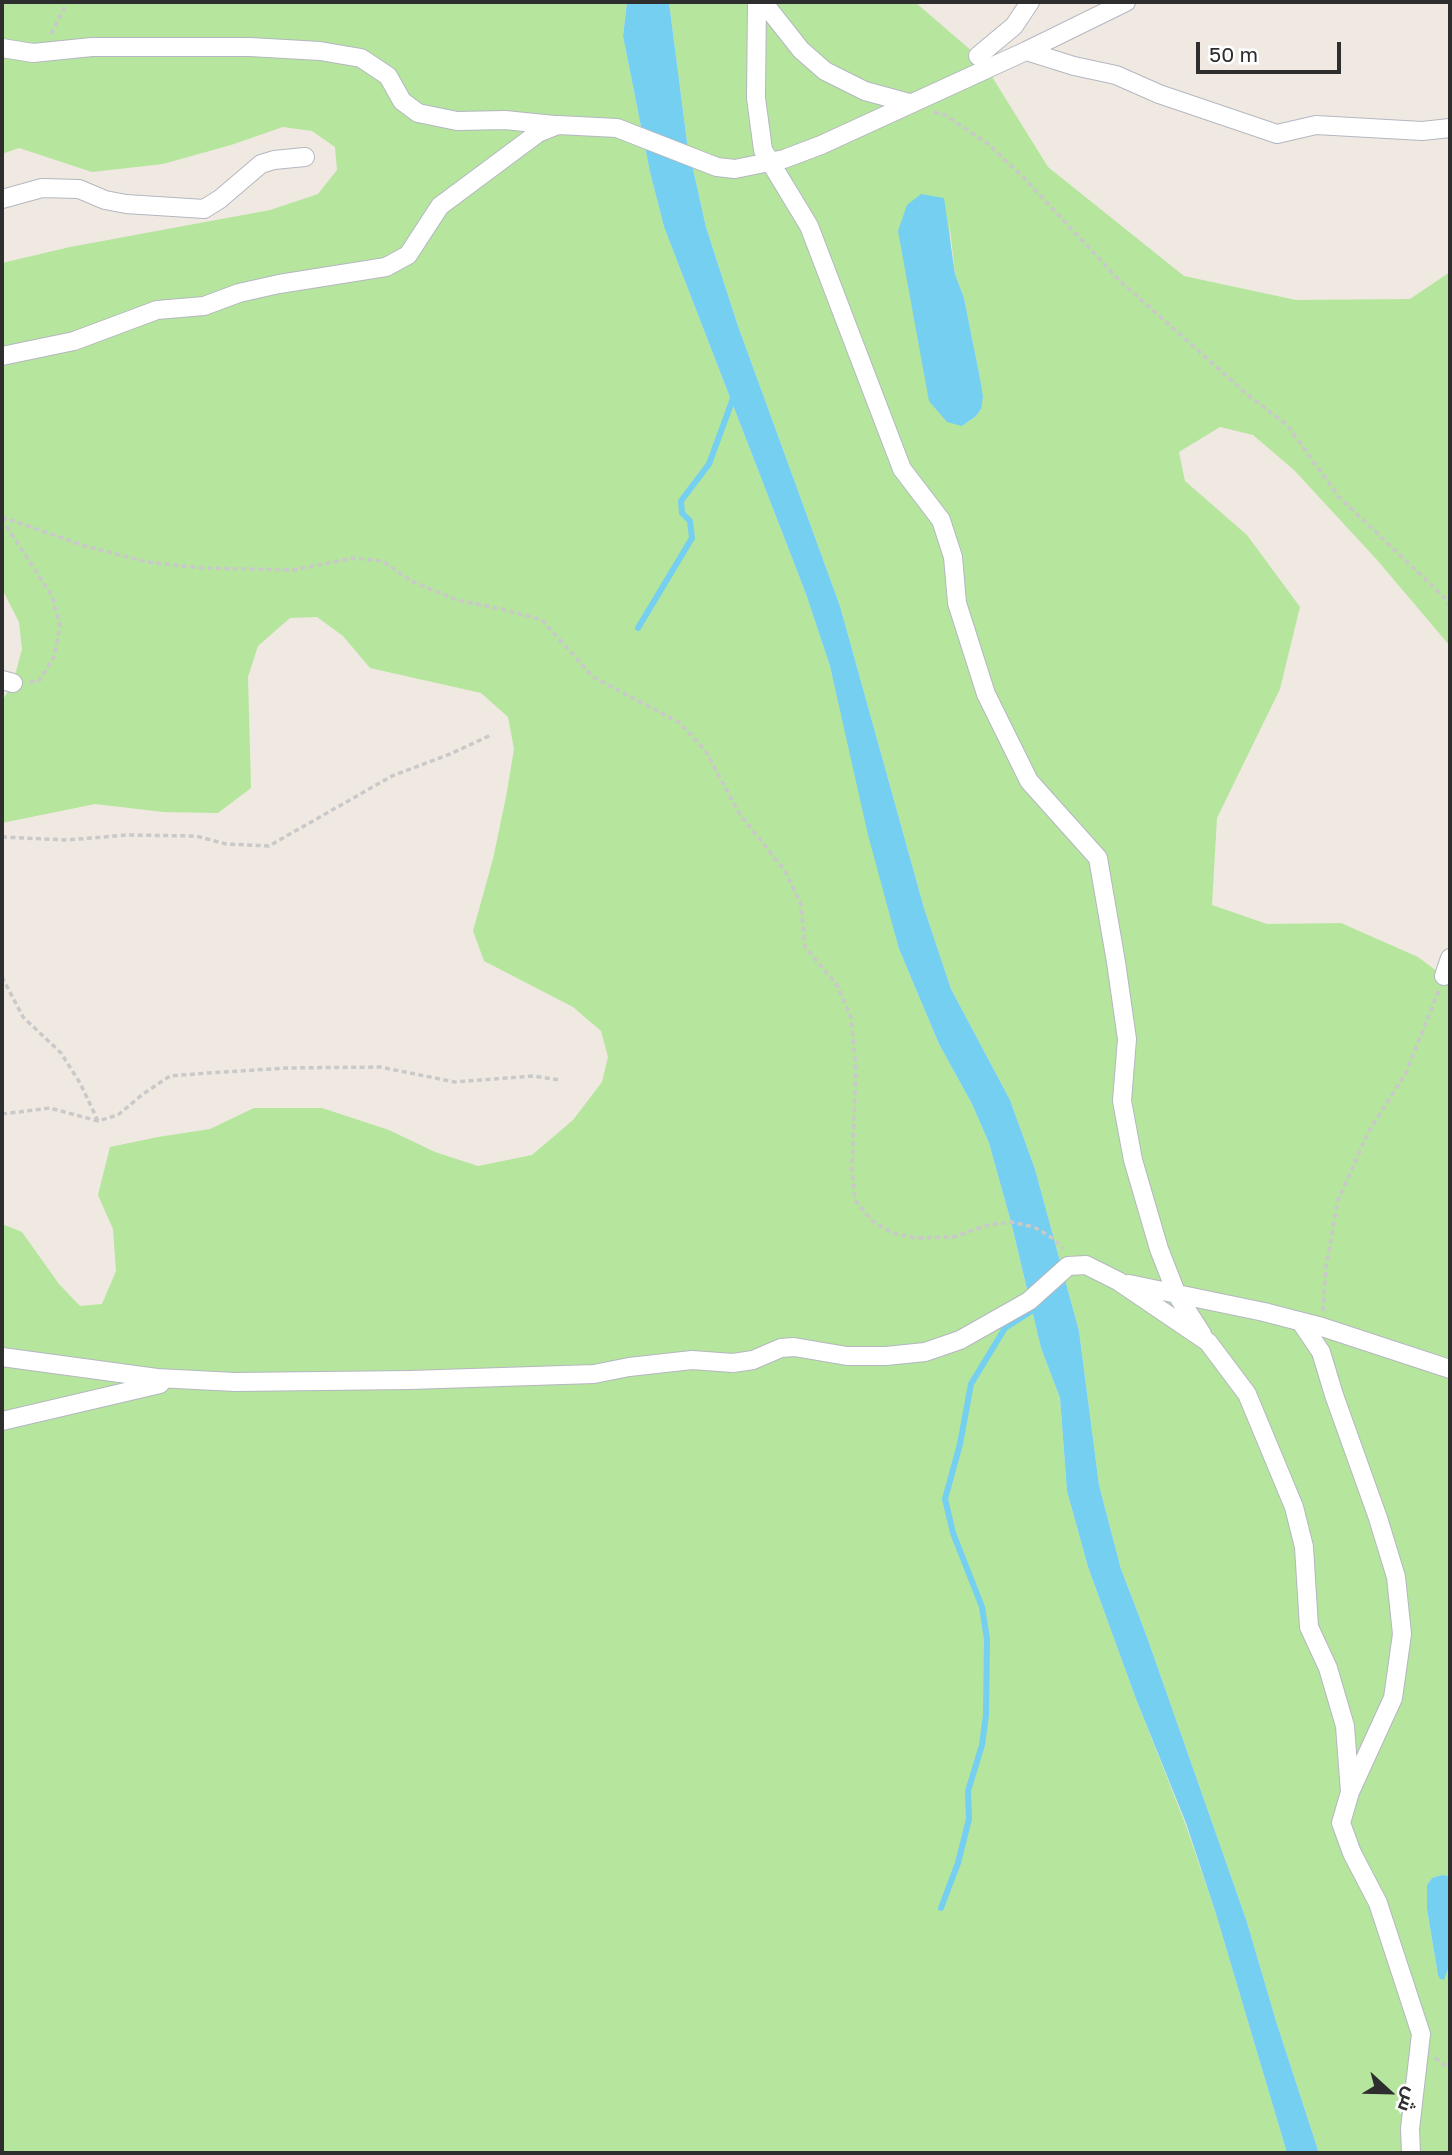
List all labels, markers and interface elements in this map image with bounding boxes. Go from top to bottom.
scale bar [1200,28,1345,72]
text: 50 m [1209,41,1258,67]
north arrow [1354,2057,1424,2127]
text: ش [1394,2084,1424,2116]

